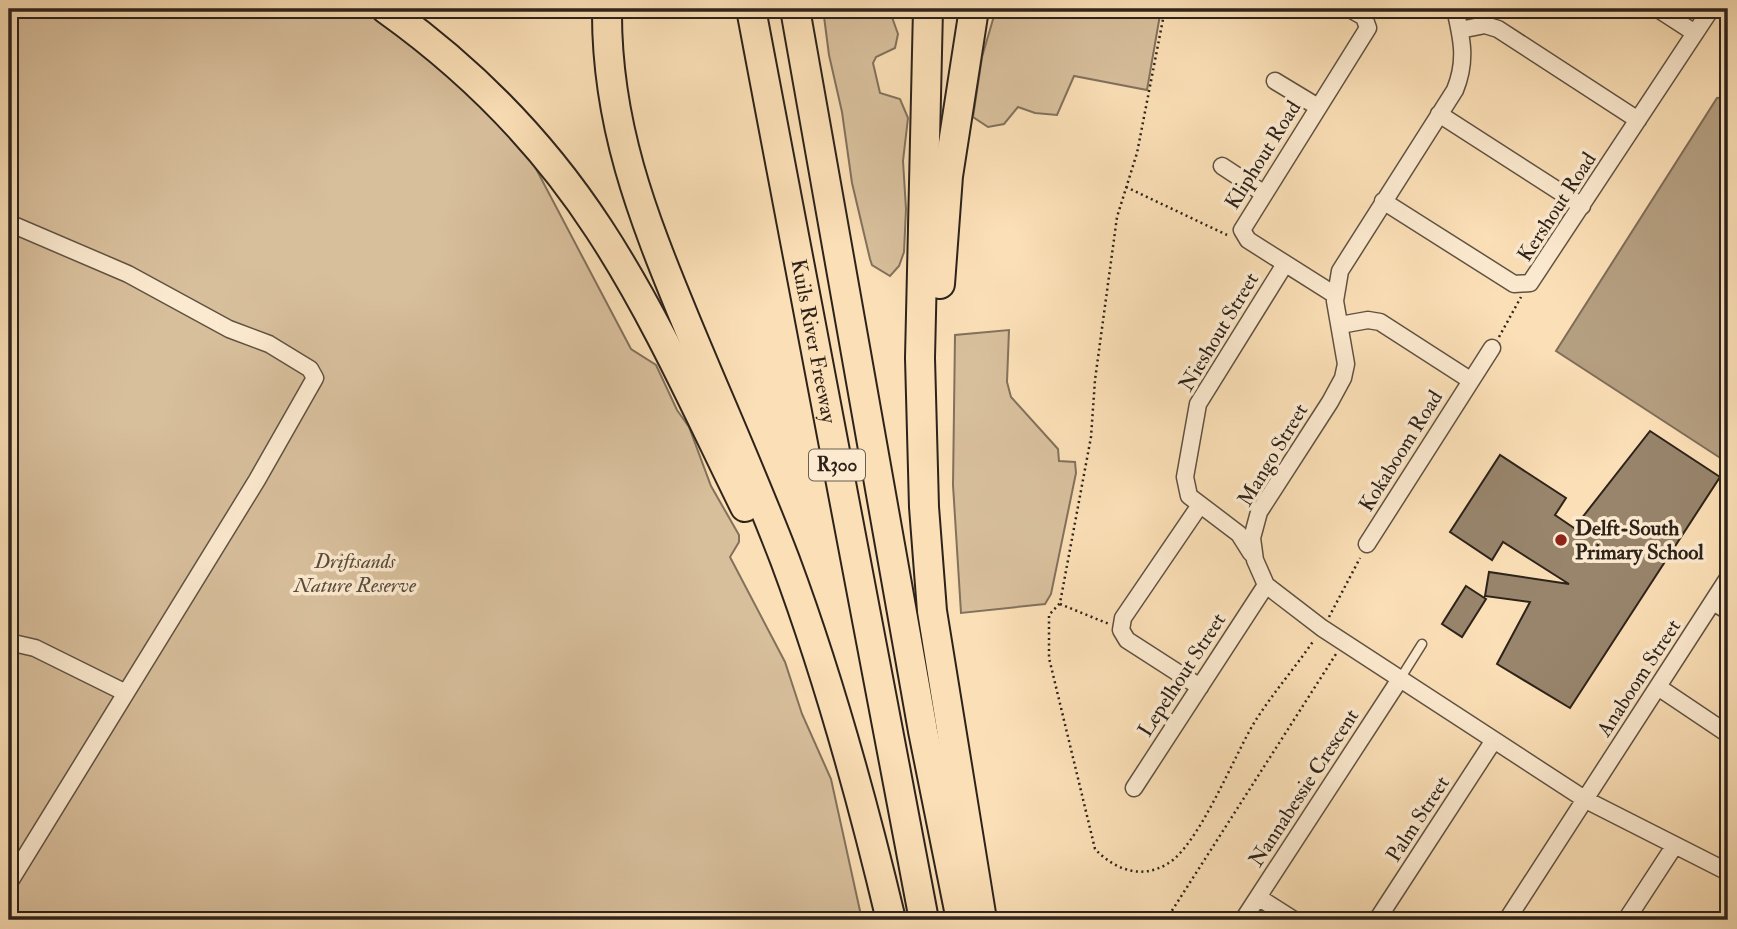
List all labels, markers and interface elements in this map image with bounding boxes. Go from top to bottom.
street label: Kliphout Road [1219,95,1307,214]
street label: Kershout Road [1512,147,1603,267]
street label: Kuils River Freeway [785,257,843,426]
street label: Nieshout Street [1173,268,1265,396]
street label: Kokaboom Road [1353,385,1449,517]
street label: Mango Street [1232,399,1314,511]
road number: R300 [809,450,865,480]
place label: Delft-South Primary School [1575,515,1704,566]
marker: Delft-South Primary School [1553,532,1569,548]
park label: Driftsands Nature Reserve [293,548,417,599]
street label: Lepelhout Street [1132,608,1232,742]
street label: Anaboom Street [1590,614,1687,743]
street label: Nannabessie Crescent [1243,704,1365,872]
street label: Palm Street [1380,771,1456,867]

